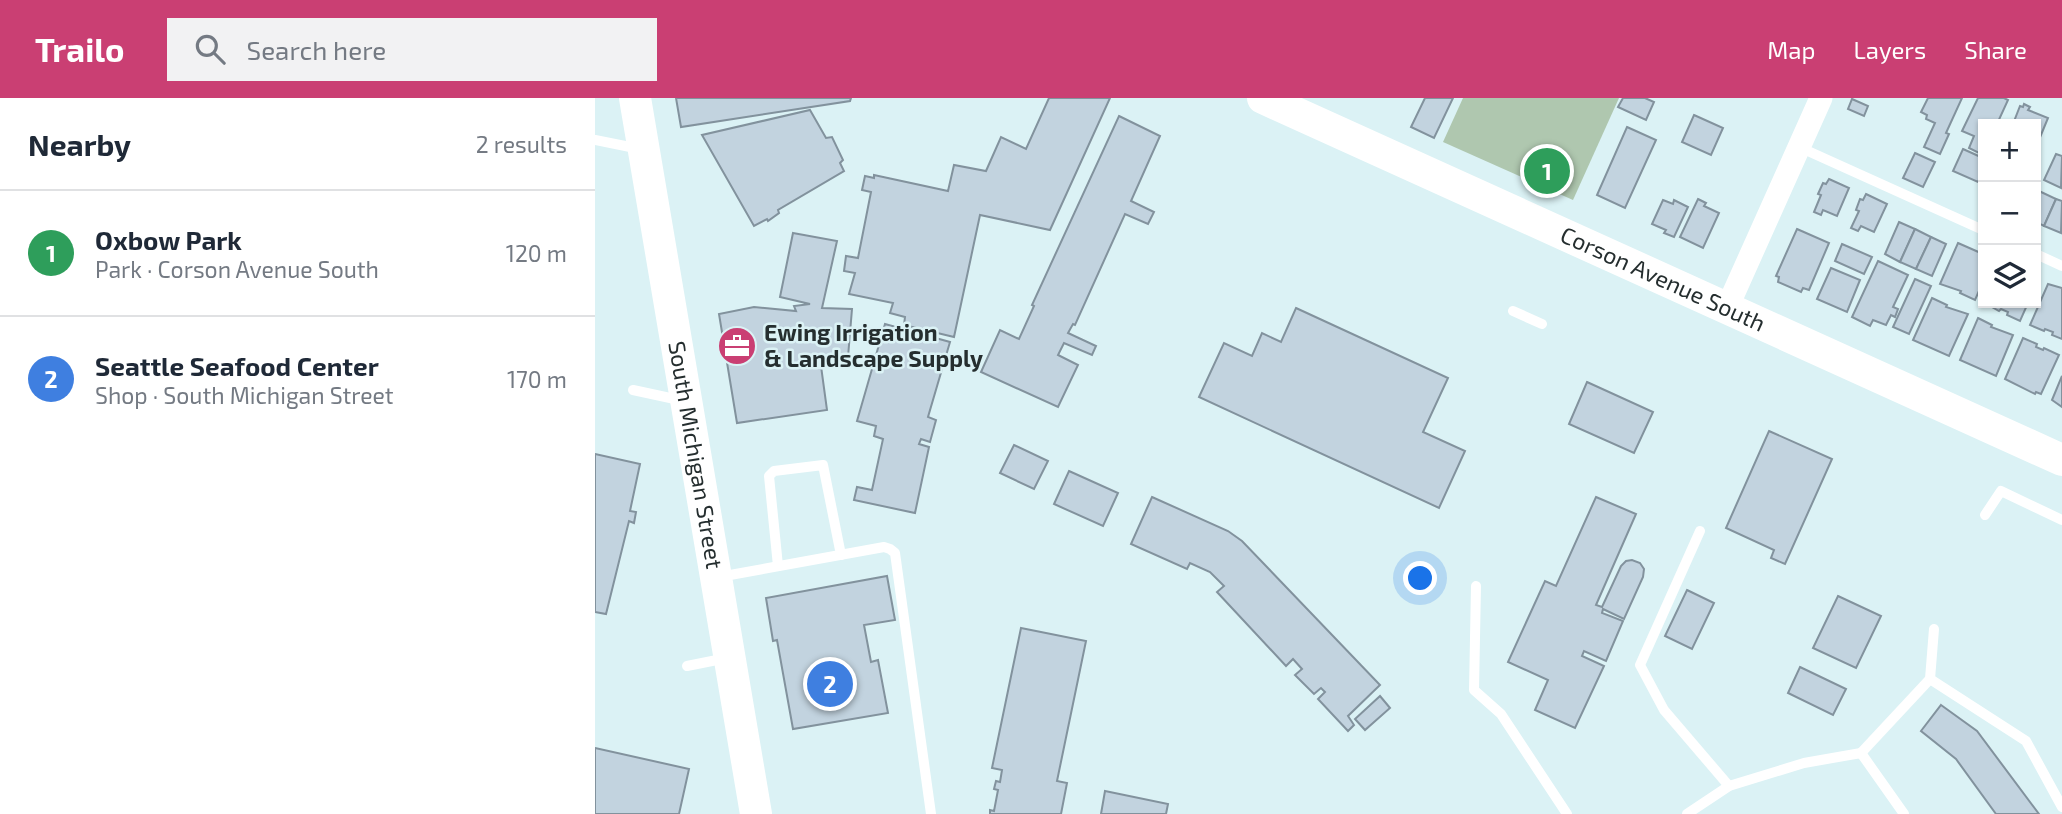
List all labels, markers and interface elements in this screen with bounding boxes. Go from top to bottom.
search box [167,18,657,81]
text: Trailo [35,29,125,69]
icon: search [191,30,229,68]
text: Search here [247,34,386,65]
text: Map [1767,35,1815,64]
text: Layers [1853,35,1926,64]
text: Share [1964,35,2027,64]
map controls [1978,119,2041,308]
button: + [1978,119,2041,182]
text: Nearby [28,126,131,162]
text: 2 results [476,130,567,158]
pin: 1 [1524,145,1570,197]
button: − [1978,182,2041,245]
street label: Corson Avenue South [1557,220,1770,337]
text: Oxbow Park [95,224,242,255]
text: 1 [46,239,56,267]
text: 120 m [506,239,567,267]
button: layers [1978,245,2041,308]
text: Park · Corson Avenue South [95,255,379,283]
place label: Ewing Irrigation & Landscape Supply [764,318,983,372]
office icon: Ewing Irrigation & Landscape Supply [716,325,758,367]
street label: South Michigan Street [663,339,729,571]
text: Seattle Seafood Center [95,350,379,381]
text: 2 [44,365,58,393]
text: 170 m [507,365,567,393]
text: Shop · South Michigan Street [95,381,394,409]
your location [1403,561,1437,595]
pin: 2 [807,658,853,710]

